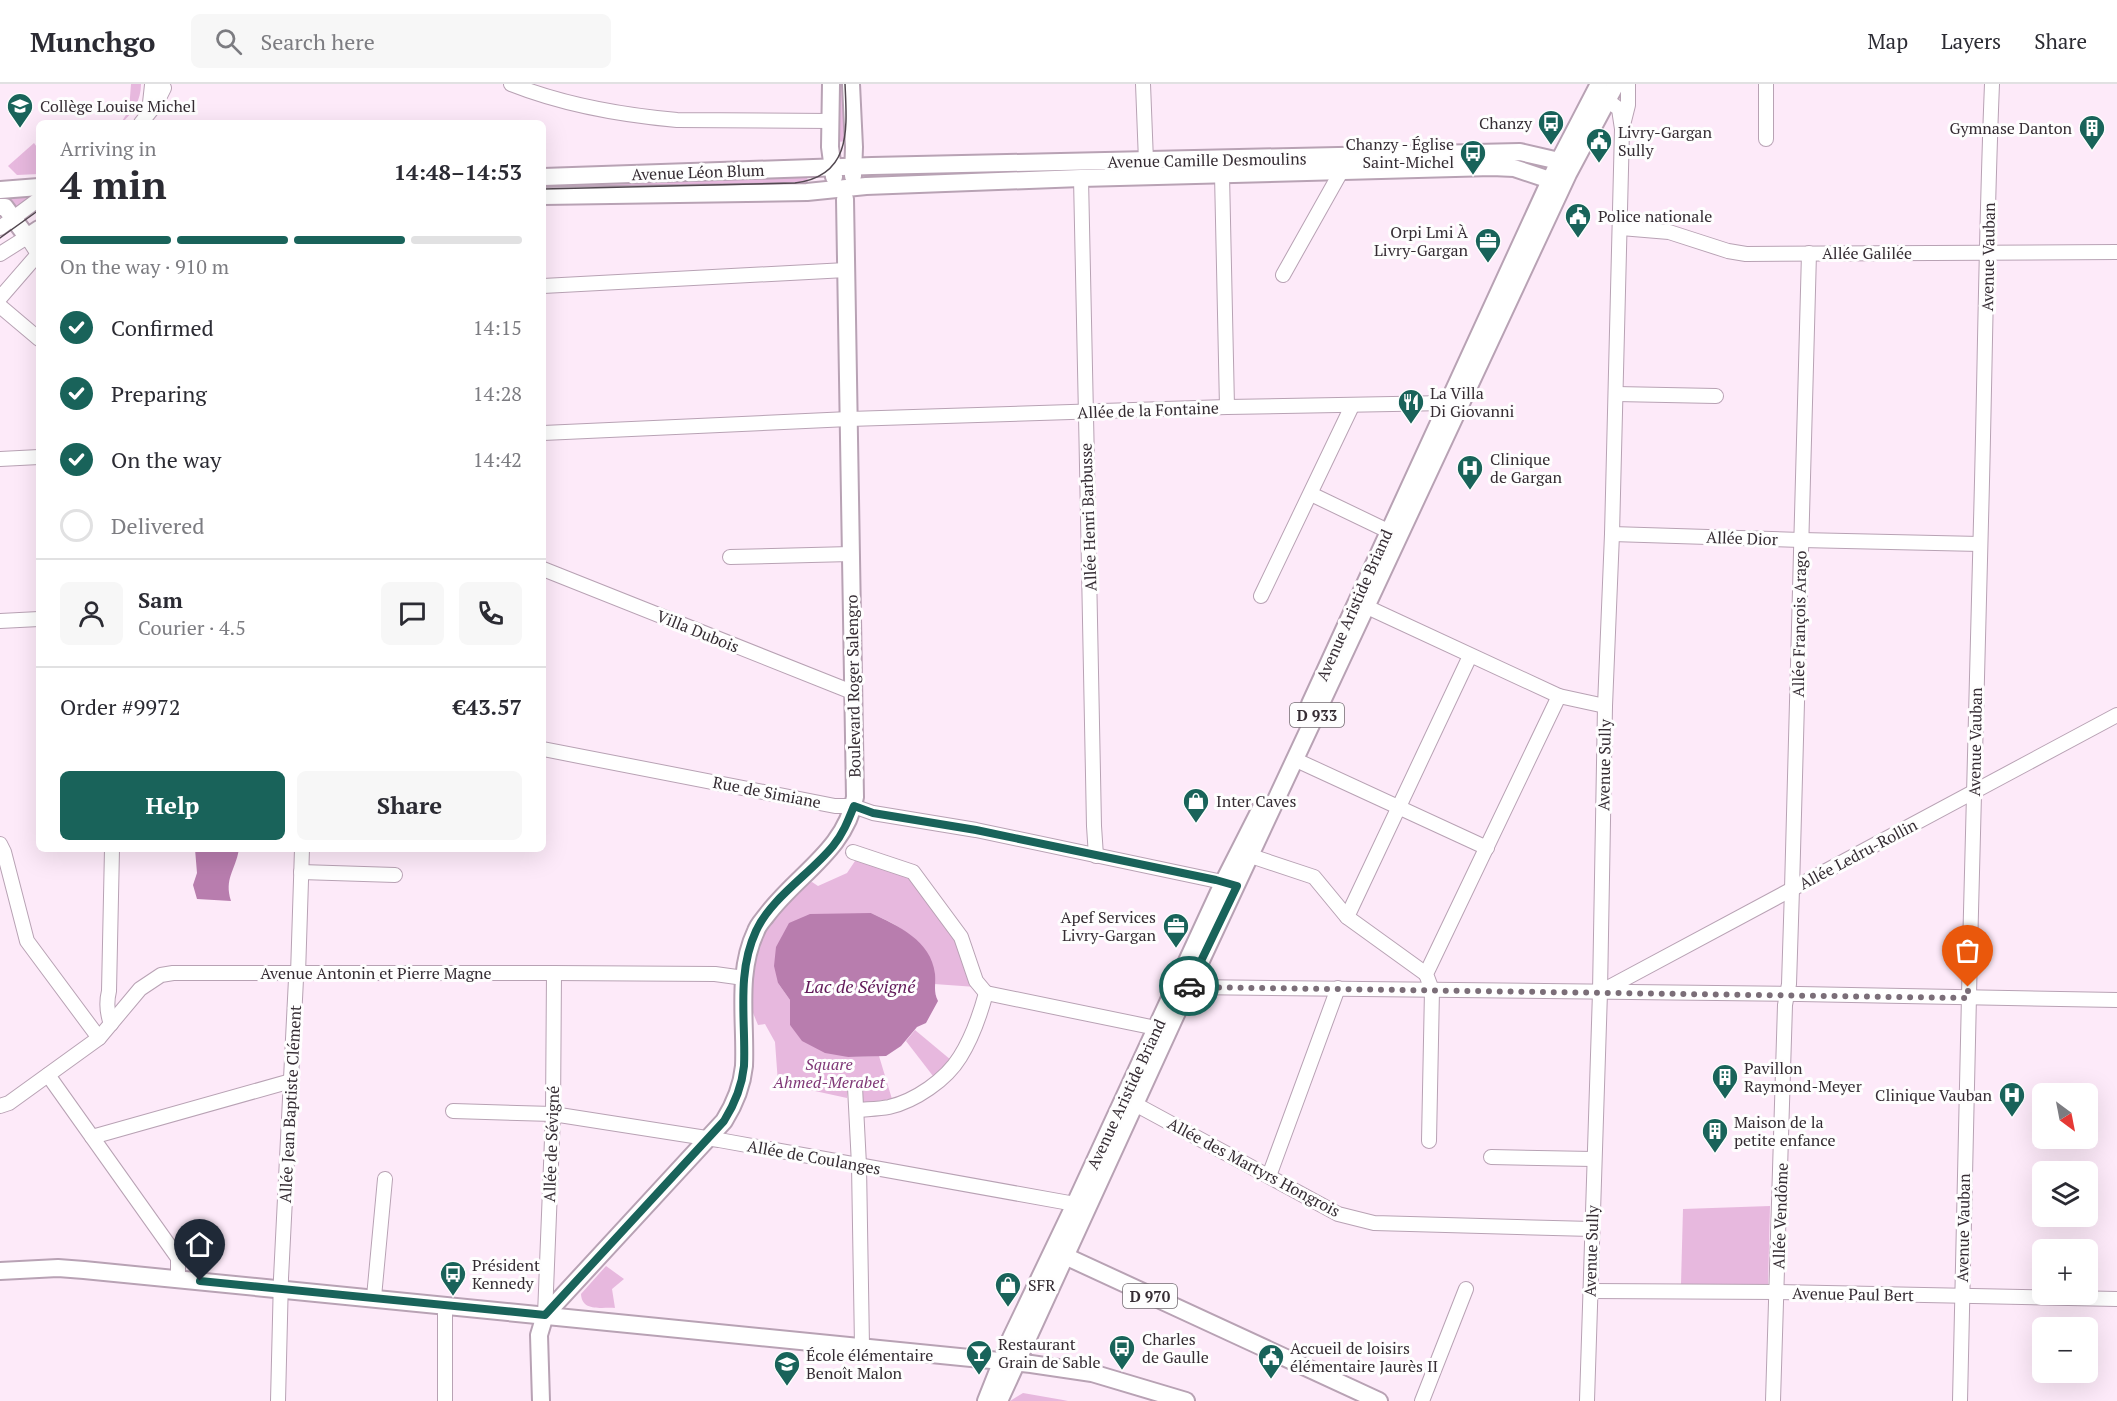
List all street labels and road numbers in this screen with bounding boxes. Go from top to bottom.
street label: Avenue Camille Desmoulins [1107,147,1307,173]
street label: Avenue Léon Blum [631,159,765,185]
street label: Avenue Vauban [1976,202,2000,312]
street label: Allée Galilée [1822,242,1912,264]
street label: Allée de la Fontaine [1077,397,1219,423]
street label: Allée Henri Barbusse [1074,442,1102,592]
street label: Avenue Aristide Briand [1311,526,1397,684]
street label: Allée Dior [1706,526,1779,550]
street label: Allée François Arago [1787,550,1811,698]
street label: Boulevard Roger Salengro [840,594,866,778]
street label: Villa Dubois [653,604,743,658]
street label: Avenue Vauban [1963,687,1987,797]
road number: D 933 [1290,703,1344,727]
street label: Avenue Sully [1592,718,1616,811]
street label: Rue de Simiane [711,771,823,813]
street label: Allée Ledru-Rollin [1795,813,1921,894]
street label: Avenue Antonin et Pierre Magne [260,962,492,984]
street label: Allée Jean Baptiste Clément [274,1004,306,1204]
street label: Avenue Aristide Briand [1081,1015,1171,1173]
street label: Allée de Sévigné [538,1085,564,1203]
street label: Allée des Martyrs Hongrois [1164,1112,1344,1222]
street label: Allée de Coulanges [746,1134,883,1180]
street label: Allée Vendôme [1767,1162,1793,1270]
street label: Avenue Vauban [1951,1173,1975,1283]
street label: Avenue Sully [1578,1204,1604,1297]
street label: Avenue Paul Bert [1792,1282,1914,1306]
road number: D 970 [1123,1284,1177,1308]

